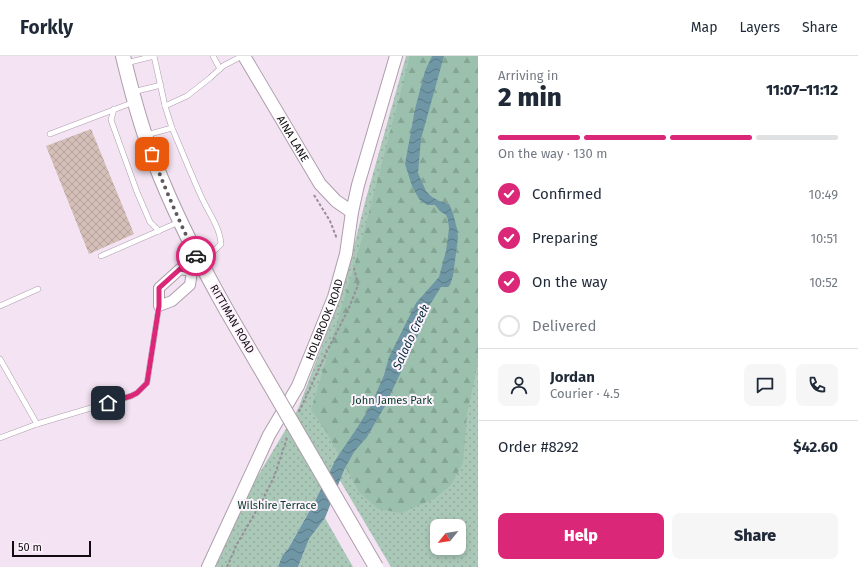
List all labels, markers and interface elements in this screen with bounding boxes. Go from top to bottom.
text: Forkly [20,16,73,39]
text: Map [691,19,717,36]
text: Layers [739,19,780,36]
text: Share [802,19,838,36]
text: Arriving in [498,68,558,83]
text: 11:07–11:12 [766,81,838,99]
text: 2 min [498,82,562,113]
street label: AINA LANE [274,113,312,164]
pin [135,137,169,171]
icon: bag [141,143,163,165]
text: On the way · 130 m [498,146,607,161]
icon: check [498,183,520,205]
text: Confirmed [532,185,602,203]
text: 10:49 [809,187,838,202]
icon: check [498,227,520,249]
text: Preparing [532,229,597,247]
text: 10:51 [810,231,838,246]
courier [176,236,216,276]
icon: car [185,245,207,267]
icon: check [498,271,520,293]
text: On the way [532,273,607,291]
text: 10:52 [809,275,838,290]
street label: HOLBROOK ROAD [303,277,345,362]
street label: RITTIMAN ROAD [207,282,257,356]
water label: Salado Creek [389,302,432,373]
text: Delivered [532,317,596,335]
button: person [498,364,540,406]
button: chat [744,364,786,406]
button: phone [796,364,838,406]
text: Jordan [550,368,595,386]
pin [91,386,125,420]
text: Courier · 4.5 [550,386,620,401]
icon: home [97,392,119,414]
park label: John James Park [352,394,432,407]
text: Order #8292 [498,438,579,456]
text: $42.60 [793,438,838,456]
park label: Wilshire Terrace [237,499,317,512]
button: Help [498,513,664,559]
button: Share [672,513,838,559]
north arrow [430,519,466,555]
map controls [430,519,466,555]
scale bar [12,539,91,558]
text: 50 m [18,541,42,554]

